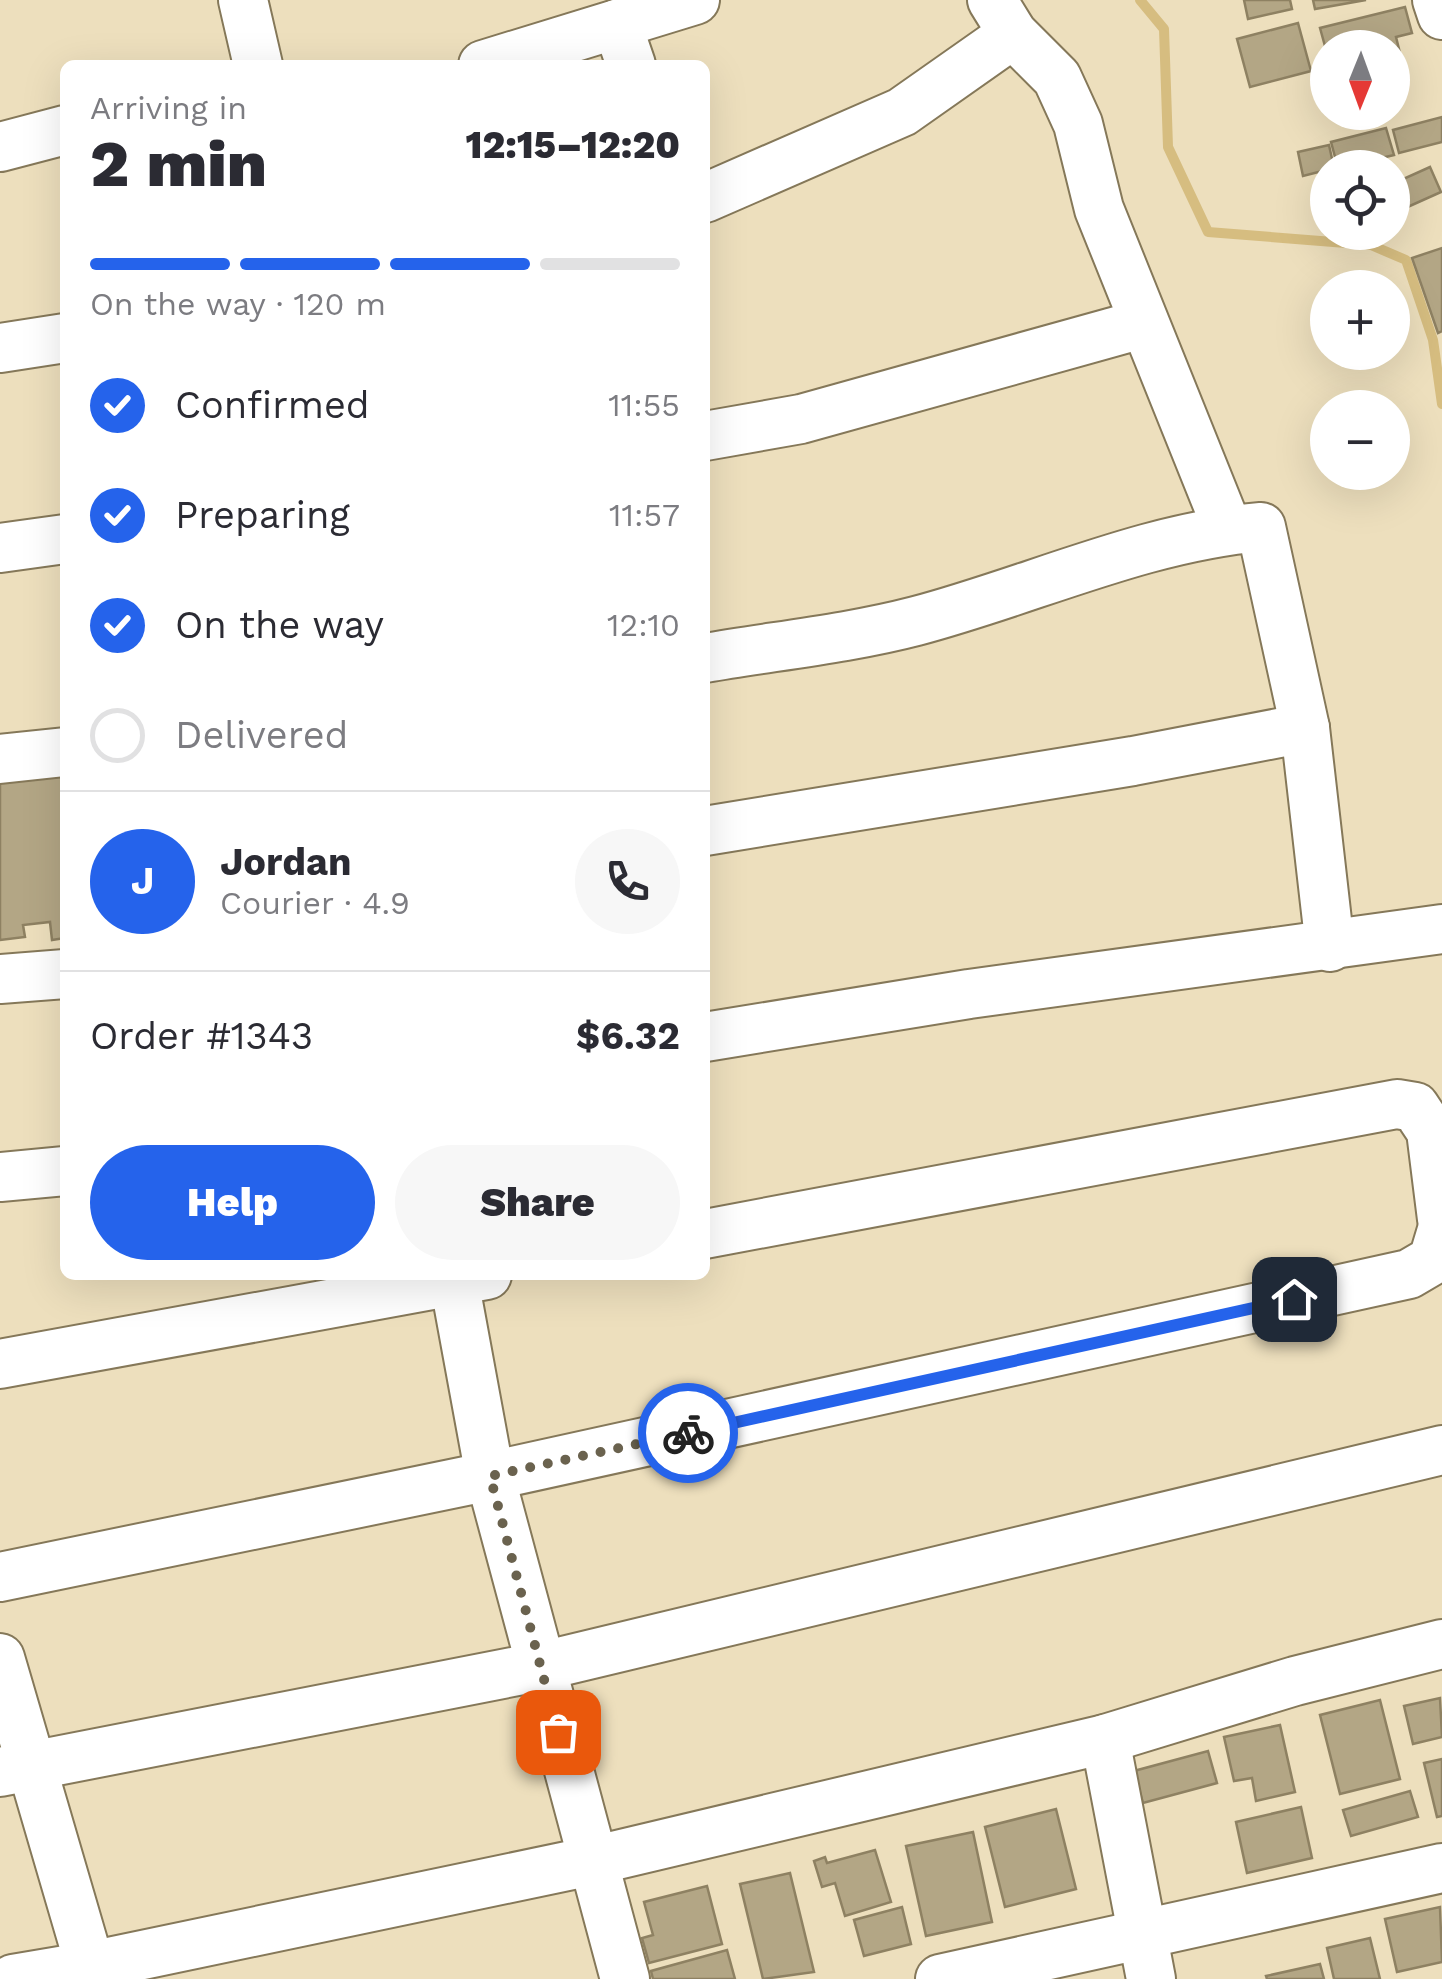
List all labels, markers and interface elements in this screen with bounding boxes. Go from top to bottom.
north arrow [1310,30,1410,130]
map controls [1310,30,1410,490]
text: Arriving in [90,89,247,127]
text: 12:15–12:20 [466,123,680,167]
text: 2 min [90,126,267,202]
button: locate [1310,150,1410,250]
button: + [1310,270,1410,370]
text: On the way · 120 m [90,285,386,323]
icon: check [90,378,145,433]
text: Confirmed [175,383,370,427]
text: 11:55 [608,386,680,424]
button: − [1310,390,1410,490]
icon: check [90,488,145,543]
text: Preparing [175,493,350,537]
text: 11:57 [609,496,680,534]
icon: check [90,598,145,653]
text: On the way [175,603,384,647]
text: 12:10 [607,606,680,644]
text: Delivered [175,713,348,757]
button: phone [575,829,680,934]
text: Jordan [220,840,352,884]
text: J [131,859,154,903]
text: Courier · 4.9 [220,884,410,922]
text: Order #1343 [90,1014,313,1058]
text: $6.32 [576,1014,680,1058]
button: Help [90,1145,375,1260]
button: Share [395,1145,680,1260]
pin [1252,1257,1337,1342]
icon: home [1267,1272,1322,1327]
courier [638,1383,738,1483]
icon: bike [661,1406,716,1461]
pin [516,1690,601,1775]
icon: bag [531,1705,586,1760]

